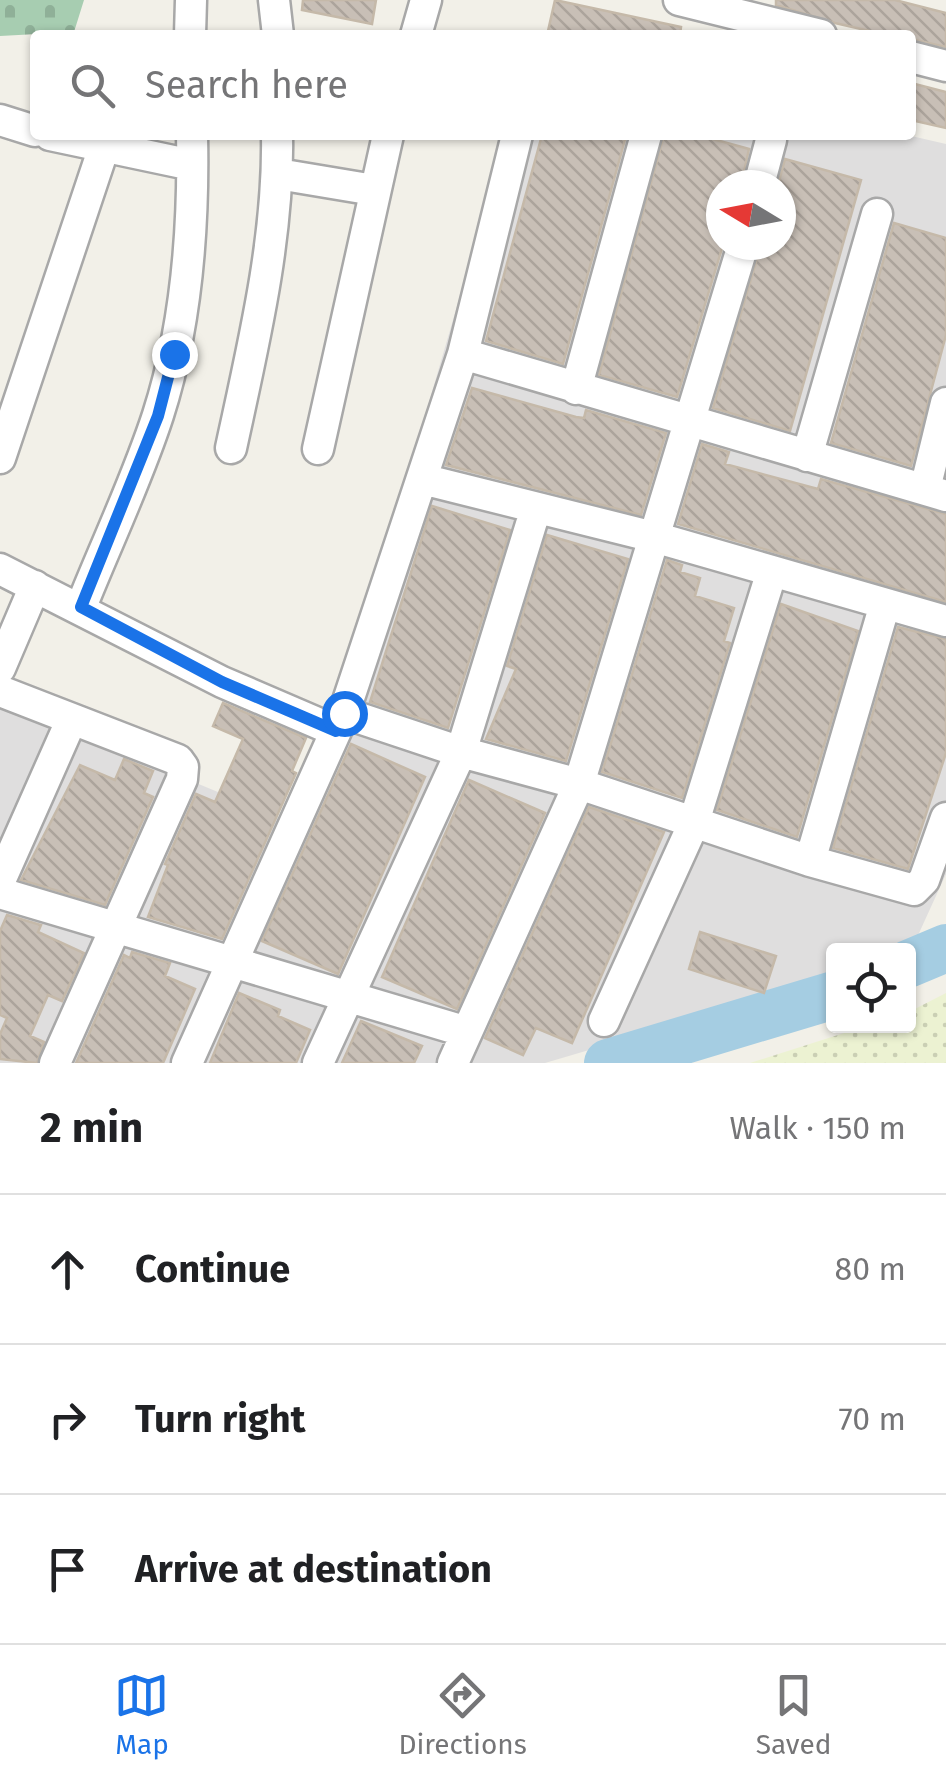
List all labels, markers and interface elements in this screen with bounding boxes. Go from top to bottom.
search box [30,30,916,140]
icon: search [65,58,120,113]
text: Search here [145,62,348,108]
north arrow [706,170,796,260]
route end [152,332,198,378]
route start [322,691,368,737]
map controls [826,943,916,1033]
button: locate [826,943,916,1033]
text: 2 min [40,1103,143,1153]
text: Walk · 150 m [729,1109,906,1147]
icon: ahead [40,1242,95,1297]
text: Continue [135,1246,290,1292]
text: 80 m [835,1250,906,1288]
icon: right [40,1392,95,1447]
text: Turn right [135,1396,305,1442]
text: 70 m [838,1400,906,1438]
icon: arrive [40,1542,95,1597]
text: Arrive at destination [135,1546,492,1592]
tab: Map [114,1668,169,1761]
tab: Directions [398,1668,527,1761]
tab: Saved [756,1668,832,1761]

